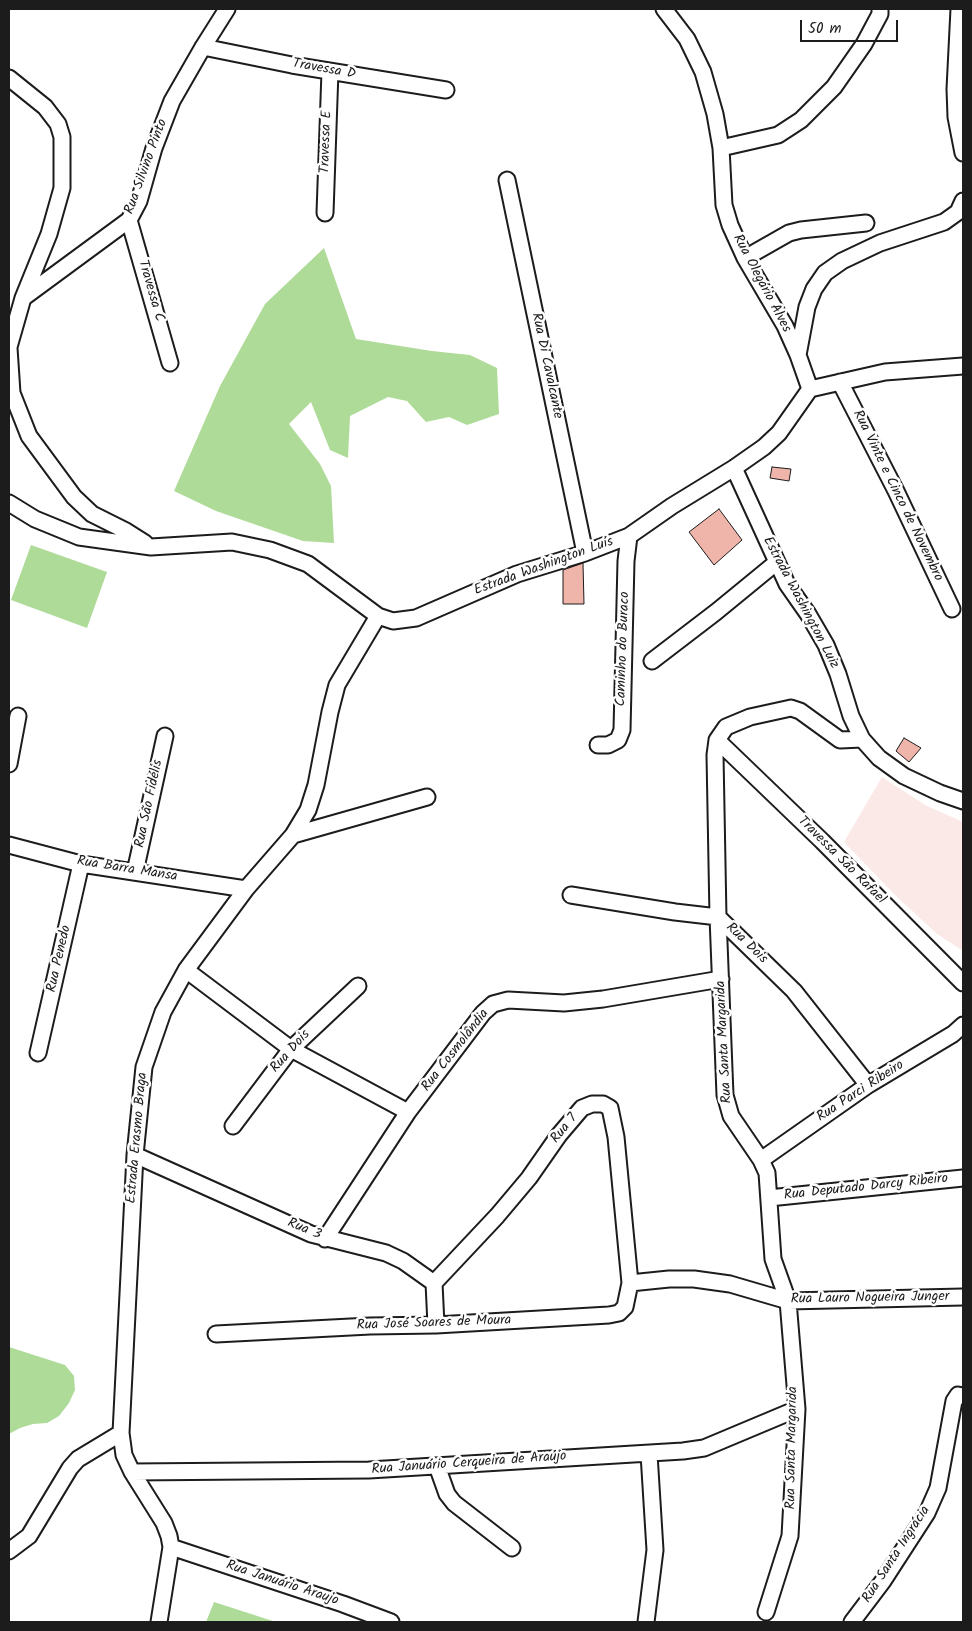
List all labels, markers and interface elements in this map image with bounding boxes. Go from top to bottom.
scale bar [802,10,900,42]
text: 50 m [808,17,842,41]
street label: Travessa D [291,56,357,84]
street label: Travessa E [318,110,336,174]
street label: Rua Silvino Pinto [122,117,172,217]
street label: Rua Olegário Alves [728,232,794,336]
street label: Travessa C [133,258,167,324]
street label: Rua Di Cavalcante [527,311,565,421]
street label: Rua Vinte e Cinco de Novembro [848,408,946,584]
street label: Estrada Washington Luís [472,534,616,600]
street label: Estrada Washington Luiz [758,534,842,672]
street label: Caminho do Buraco [614,591,634,707]
street label: Rua São Fidélis [132,758,168,850]
street label: Travessa São Rafael [794,814,888,908]
street label: Rua Barra Mansa [75,854,179,886]
street label: Rua Dois [722,920,770,968]
street label: Rua Penedo [44,924,76,994]
street label: Rua Santa Margarida [713,980,737,1104]
street label: Rua Cosmolândia [419,1007,493,1095]
street label: Rua Dois [267,1027,315,1077]
street label: Rua Parci Ribeiro [814,1058,908,1126]
street label: Estrada Erasmo Braga [124,1072,152,1204]
street label: Rua 7 [548,1111,582,1147]
street label: Rua Deputado Darcy Ribeiro [783,1171,949,1205]
street label: Rua 3 [285,1216,323,1244]
street label: Rua Lauro Nogueira Junger [791,1289,949,1309]
street label: Rua José Soares de Moura [356,1313,512,1335]
street label: Rua Santa Margarida [784,1386,802,1510]
street label: Rua Januário Cerqueira de Araújo [371,1449,567,1479]
street label: Rua Santa Ingrácia [859,1503,935,1607]
street label: Rua Januário Araujo [224,1558,340,1610]

